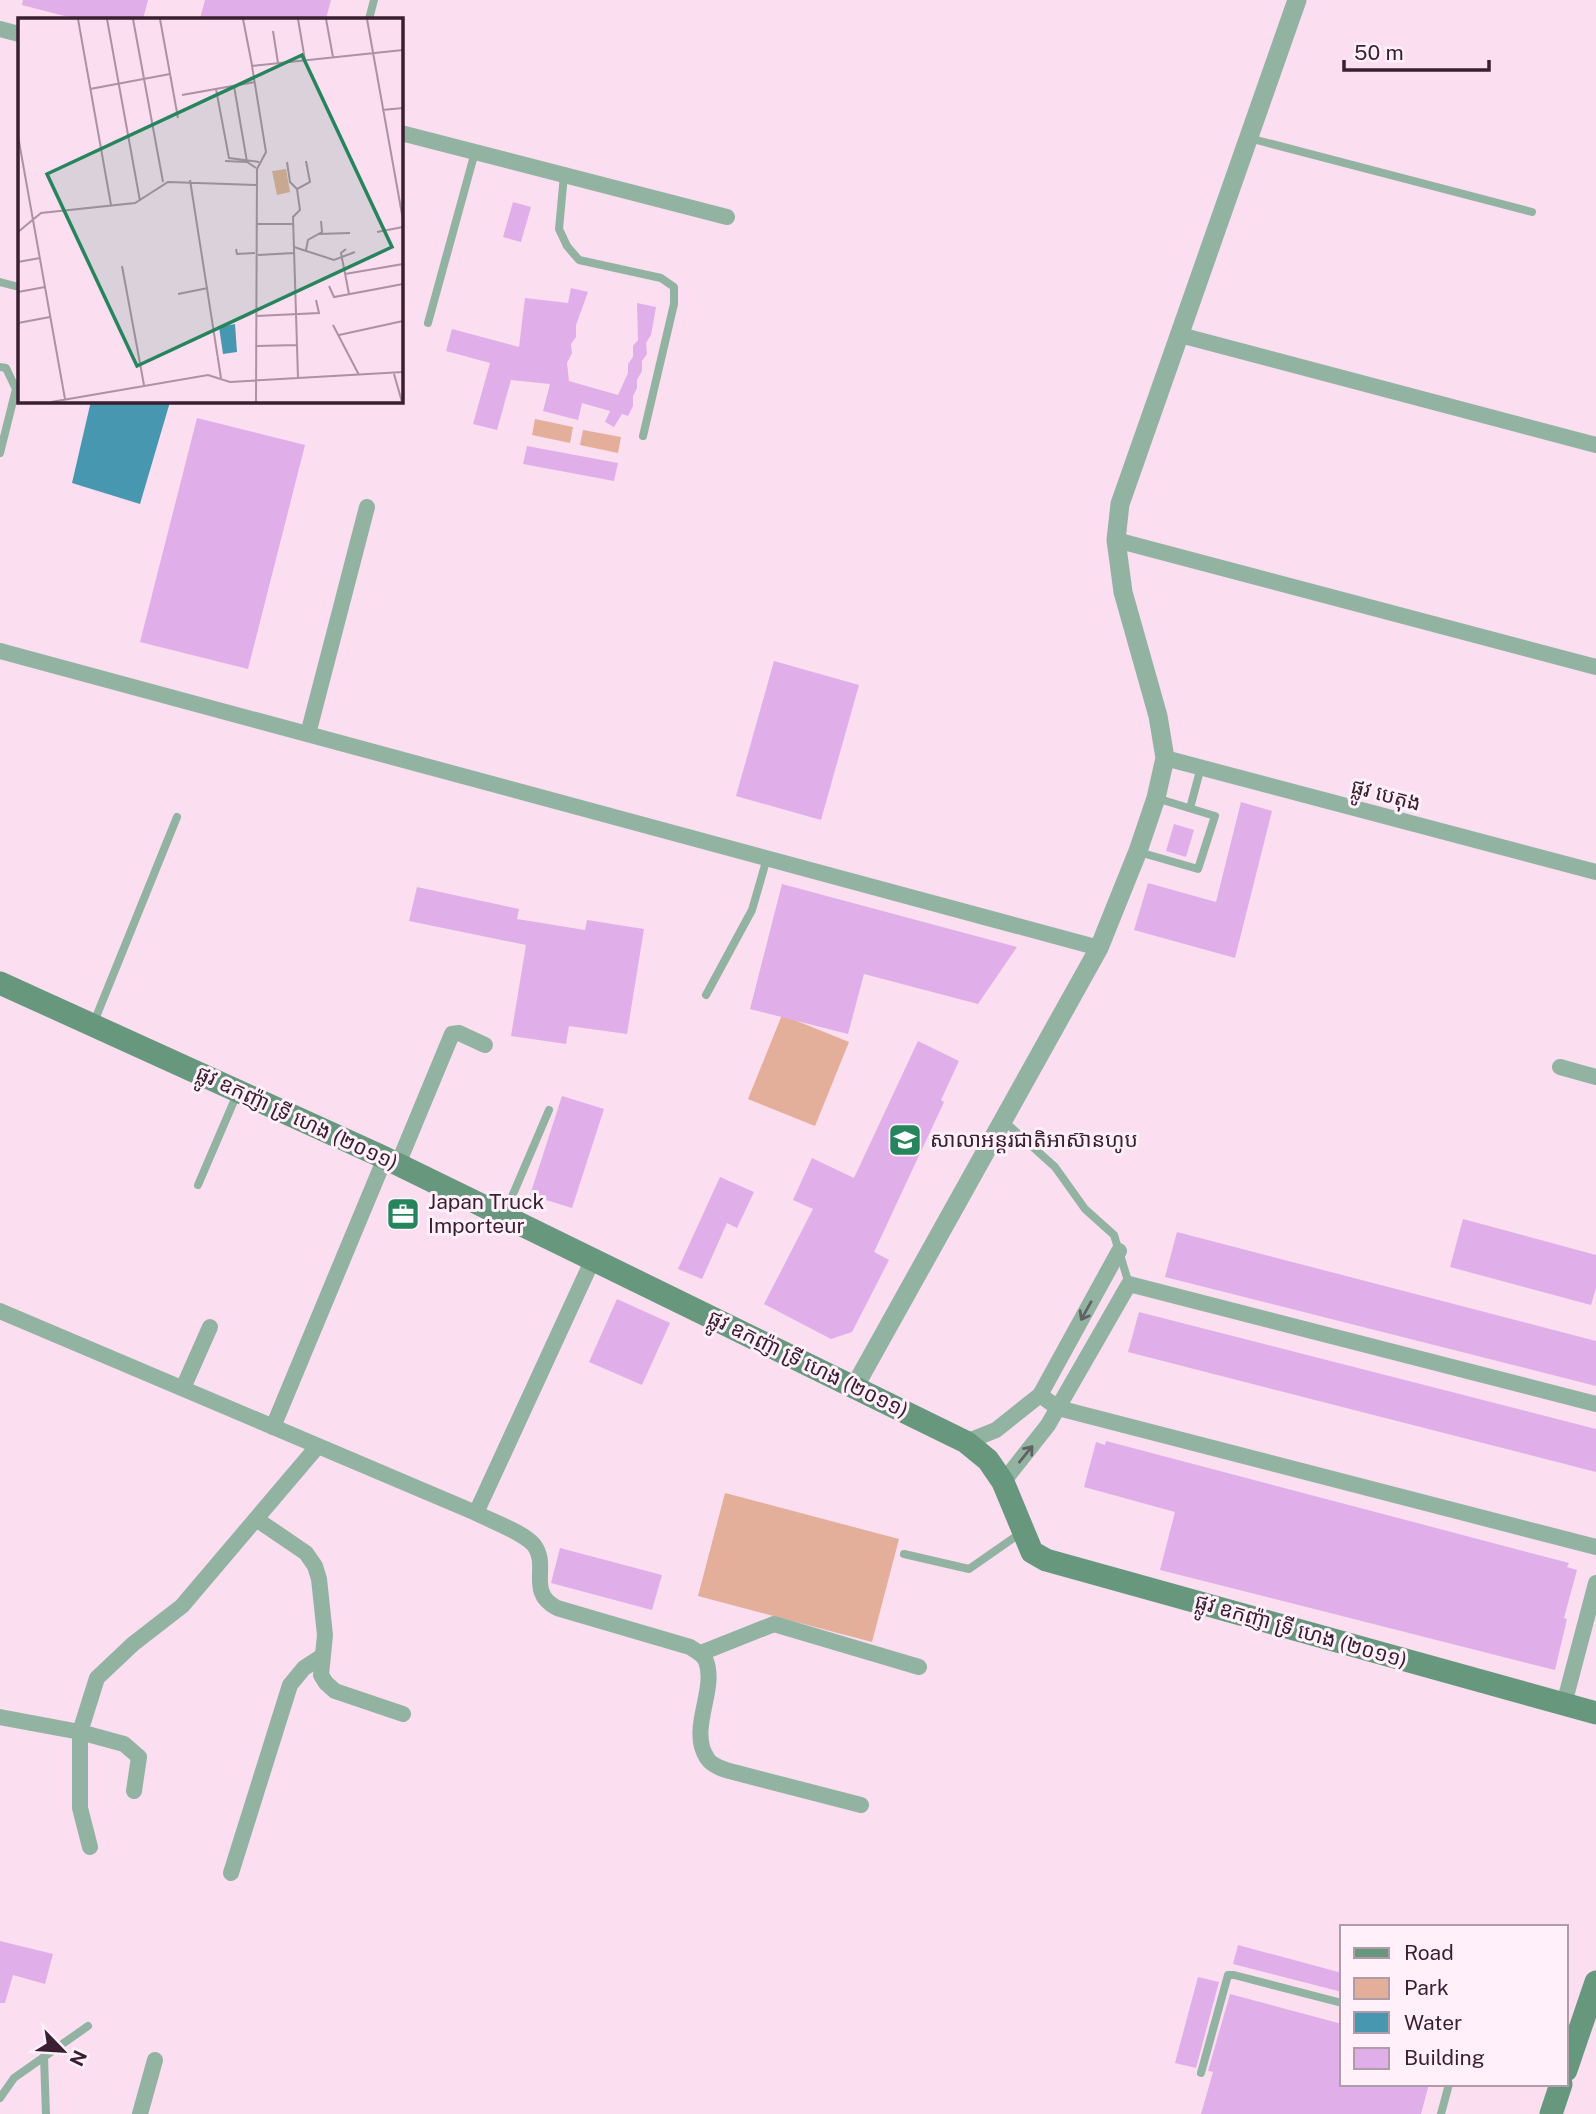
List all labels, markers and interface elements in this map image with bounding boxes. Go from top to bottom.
inset map [18,18,402,402]
scale bar [1344,28,1489,72]
text: 50 m [1354,40,1404,65]
street label: ផ្លូវ បេតុង [1347,773,1424,823]
street label: ផ្លូវ ឧកញ៉ា ទ្រី ហេង (២០១១) [189,1060,402,1182]
school or university icon: សាលាអន្ដរជាតិអាស៊ានហូប [886,1121,924,1159]
place label: សាលាអន្ដរជាតិអាស៊ានហូប [930,1127,1138,1154]
place label: Japan Truck Importeur [428,1189,544,1238]
office icon: Japan Truck Importeur [384,1195,422,1233]
one-way arrow [1079,1300,1093,1320]
street label: ផ្លូវ ឧកញ៉ា ទ្រី ហេង (២០១១) [701,1304,912,1429]
one-way arrow [1018,1445,1034,1463]
street label: ផ្លូវ ឧកញ៉ា ទ្រី ហេង (២០១១) [1190,1588,1410,1680]
legend [1340,1925,1568,2086]
text: Road [1404,1940,1454,1965]
text: Park [1404,1975,1449,2000]
text: Water [1404,2010,1462,2035]
north arrow [28,2016,98,2086]
text: Building [1404,2045,1485,2070]
text: N [65,2047,92,2070]

